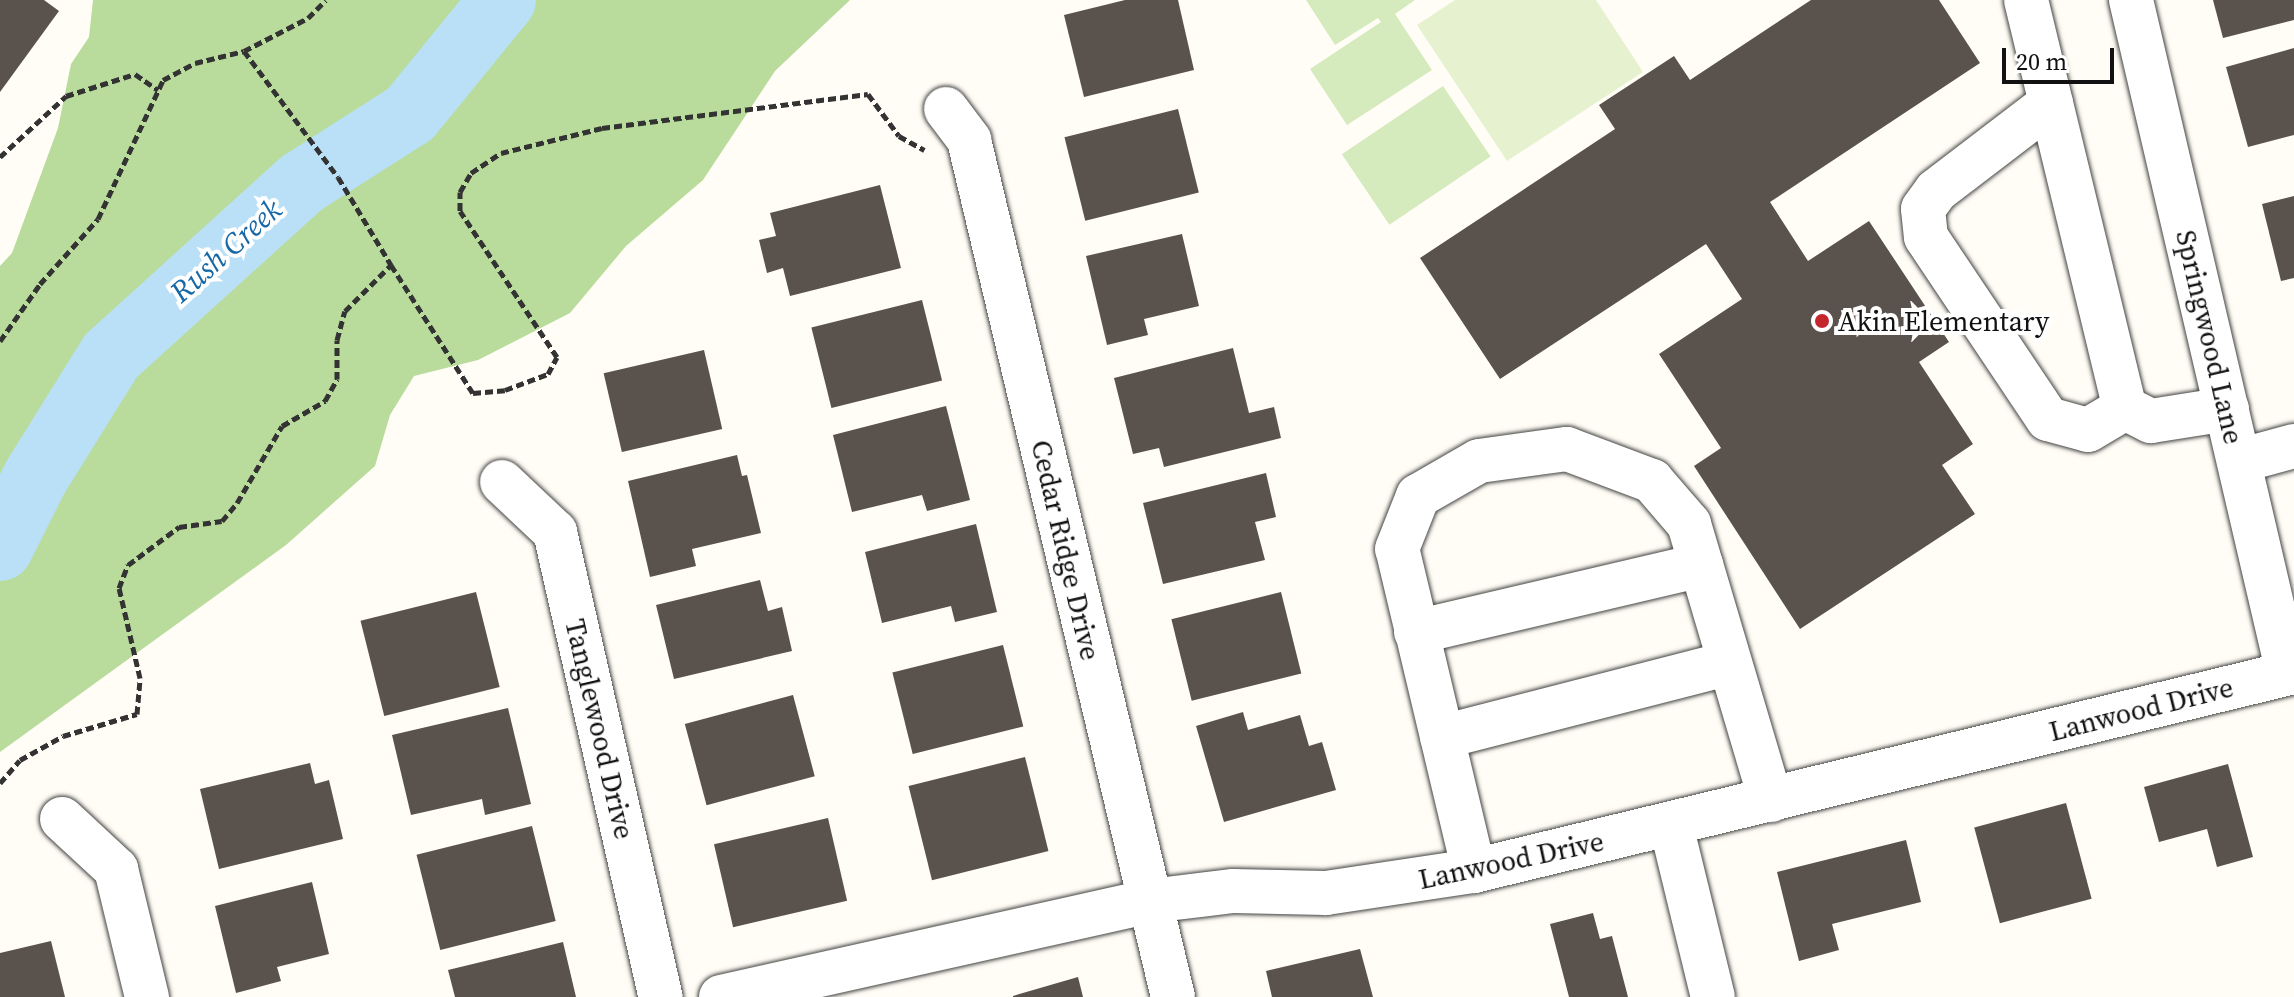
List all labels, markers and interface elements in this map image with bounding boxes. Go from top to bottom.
scale bar [2006,32,2118,82]
text: 20 m [2016,45,2067,78]
water label: Rush Creek [163,192,289,310]
street label: Springwood Lane [2169,227,2251,447]
place label: Akin Elementary [1838,304,2049,338]
marker: Akin Elementary [1813,312,1831,330]
street label: Cedar Ridge Drive [1024,437,1108,663]
street label: Tanglewood Drive [558,616,642,842]
street label: Lanwood Drive [2046,670,2236,748]
street label: Lanwood Drive [1415,824,1607,896]

